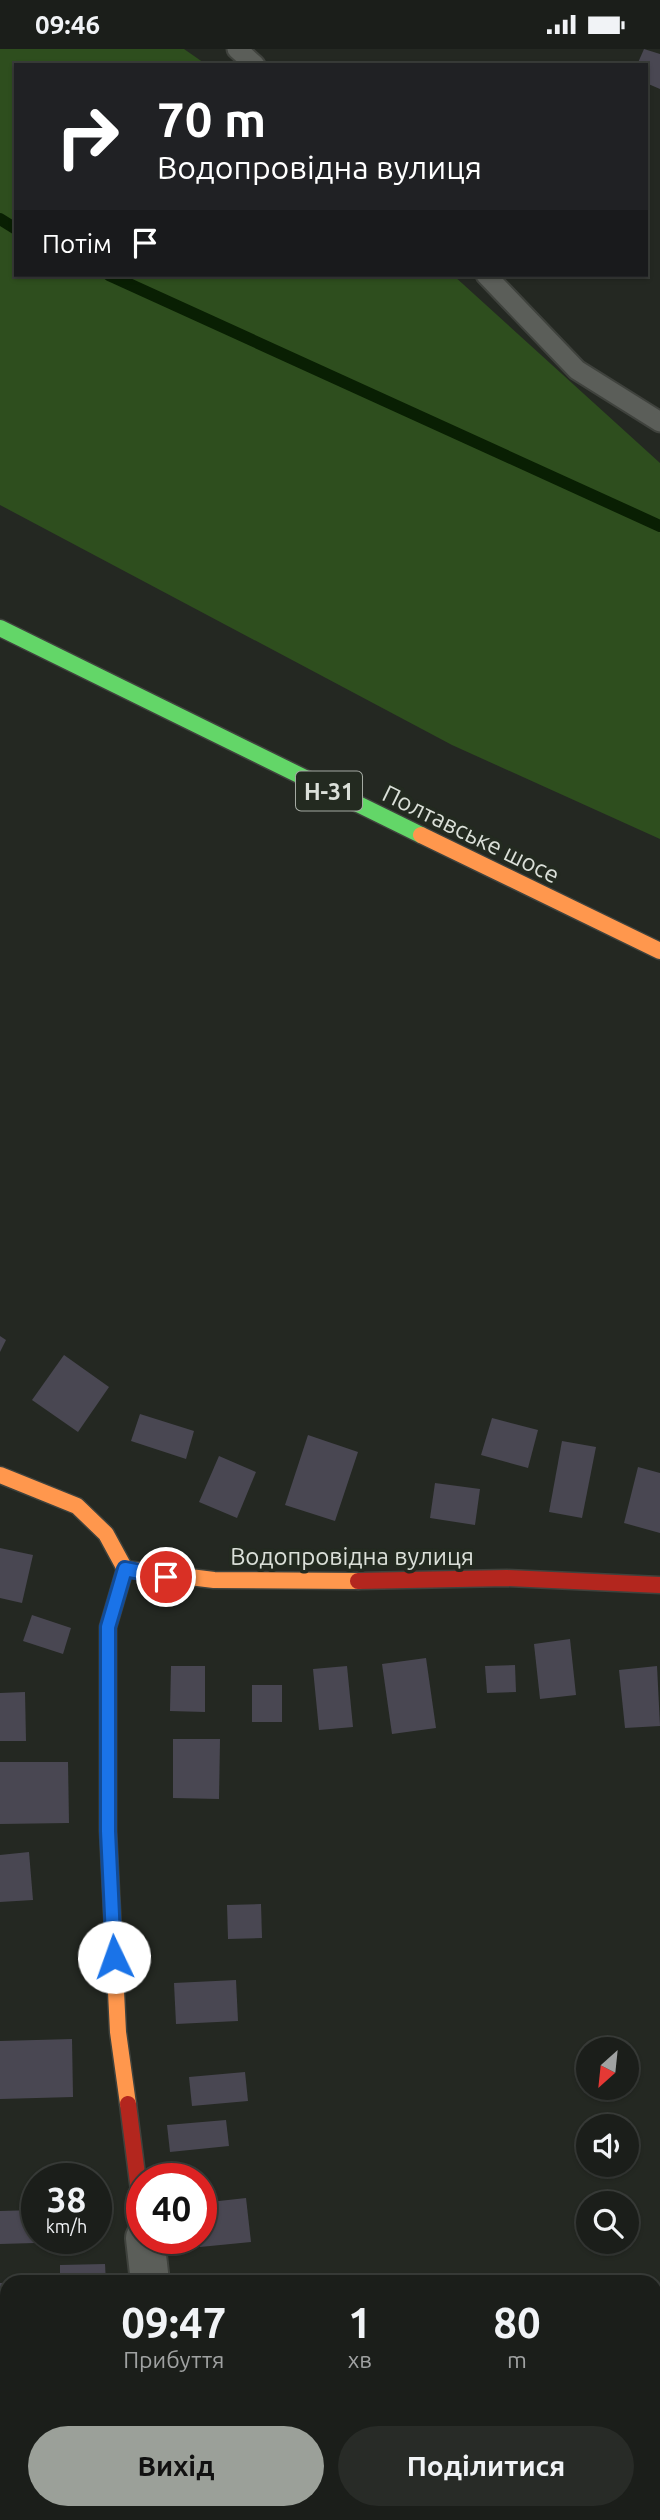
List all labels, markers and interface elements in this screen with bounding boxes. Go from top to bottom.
text: 09:46 [35,10,100,39]
icon: right [42,91,133,182]
text: 70 m [157,91,266,146]
text: Водопровідна вулиця [157,149,482,185]
icon: arrive [126,224,164,262]
text: Потім [42,229,112,258]
road number: Н-31 [296,771,362,811]
street label: Полтавське шосе [378,780,564,888]
street label: Водопровідна вулиця [230,1543,474,1570]
pin [136,1547,196,1607]
icon: arrive [147,1558,185,1596]
position arrow [77,1920,151,1994]
north arrow [576,2037,639,2100]
map controls [576,2037,639,2254]
button: sound [576,2114,639,2177]
speed limit sign: 40 [126,2163,217,2254]
text: 38 [47,2179,86,2219]
button: search [576,2191,639,2254]
text: km/h [46,2216,87,2236]
text: 09:47 [121,2299,226,2346]
text: 1 [348,2299,372,2346]
text: 80 [493,2299,541,2346]
text: Прибуття [123,2347,224,2372]
text: хв [348,2347,372,2372]
text: m [507,2347,527,2372]
button: Вихід [28,2426,324,2506]
button: Поділитися [338,2426,634,2506]

